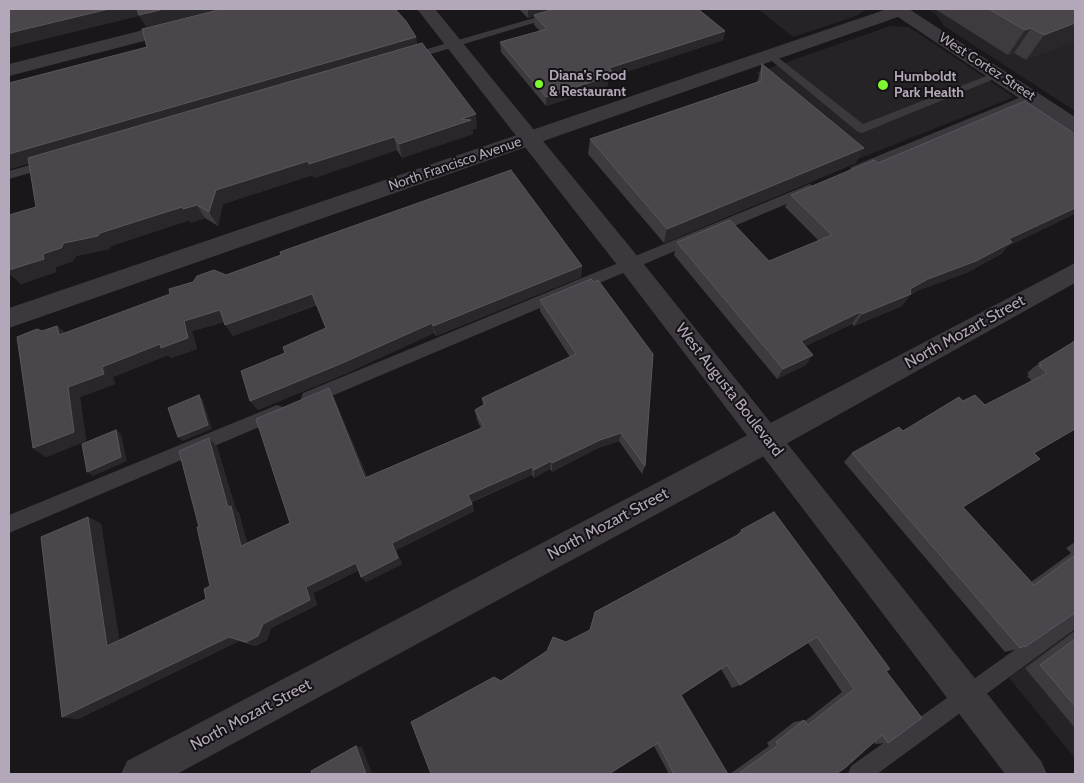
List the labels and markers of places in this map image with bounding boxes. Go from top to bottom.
place label: Diana’s Food & Restaurant [549,68,626,100]
place label: Humboldt Park Health [894,69,964,102]
marker: Diana’s Food & Restaurant [533,78,545,90]
marker: Humboldt Park Health [876,78,890,92]

